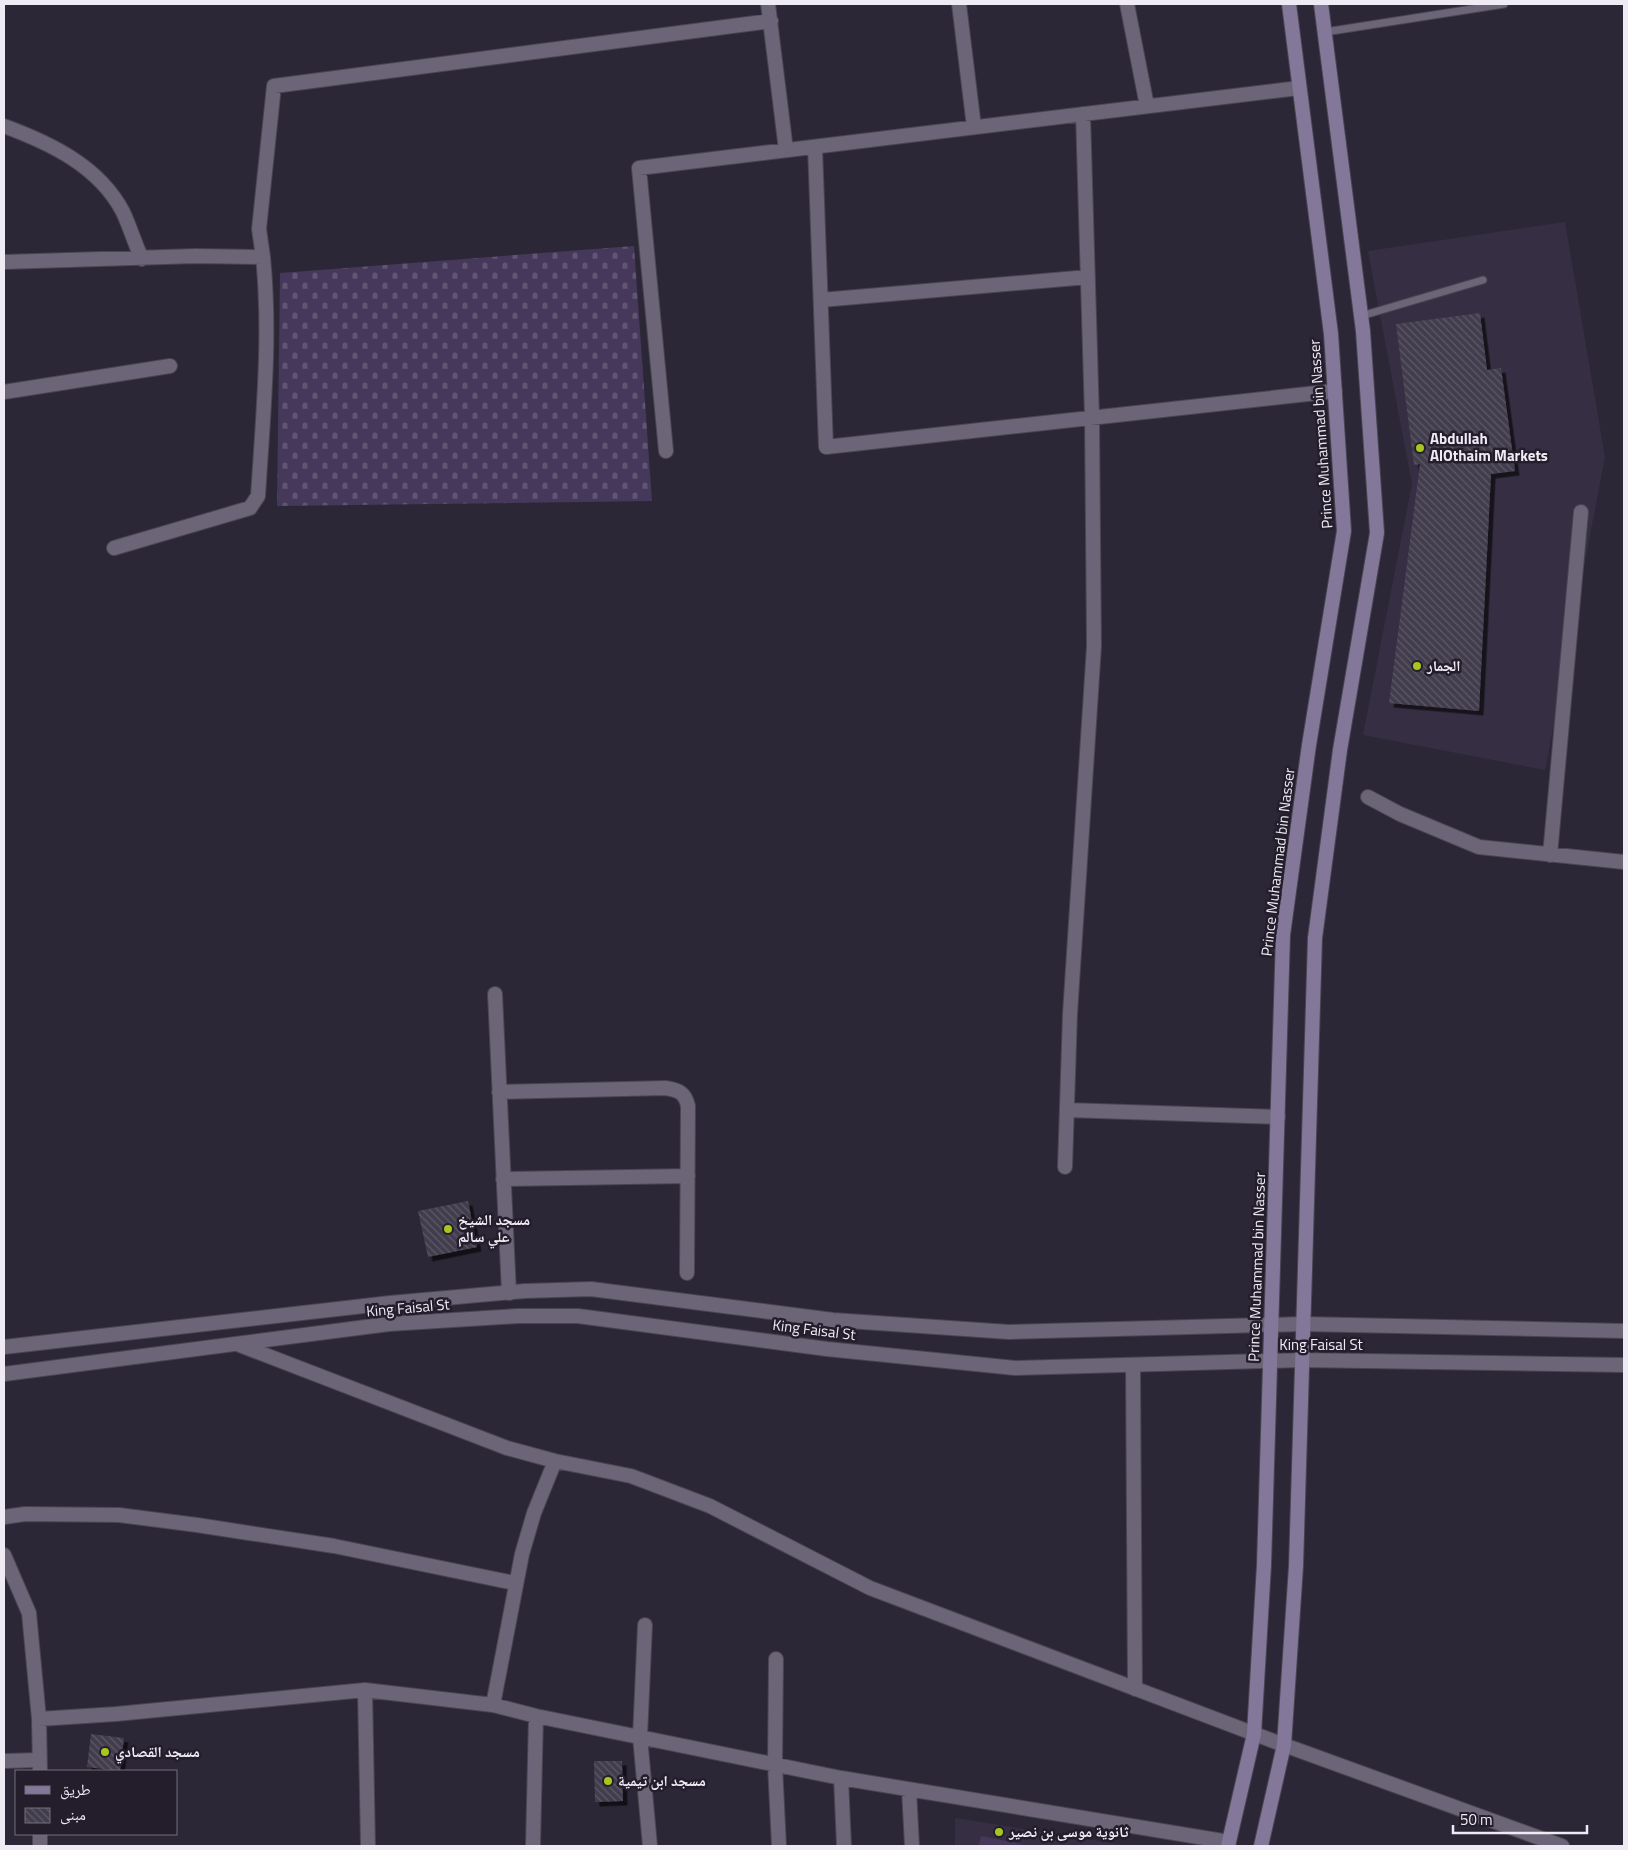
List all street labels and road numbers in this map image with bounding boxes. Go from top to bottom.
street label: Prince Muhammad bin Nasser [1302,339,1339,529]
street label: Prince Muhammad bin Nasser [1255,766,1300,957]
street label: Prince Muhammad bin Nasser [1242,1172,1271,1362]
street label: King Faisal St [365,1292,451,1323]
street label: King Faisal St [771,1313,858,1346]
street label: King Faisal St [1279,1333,1364,1356]

